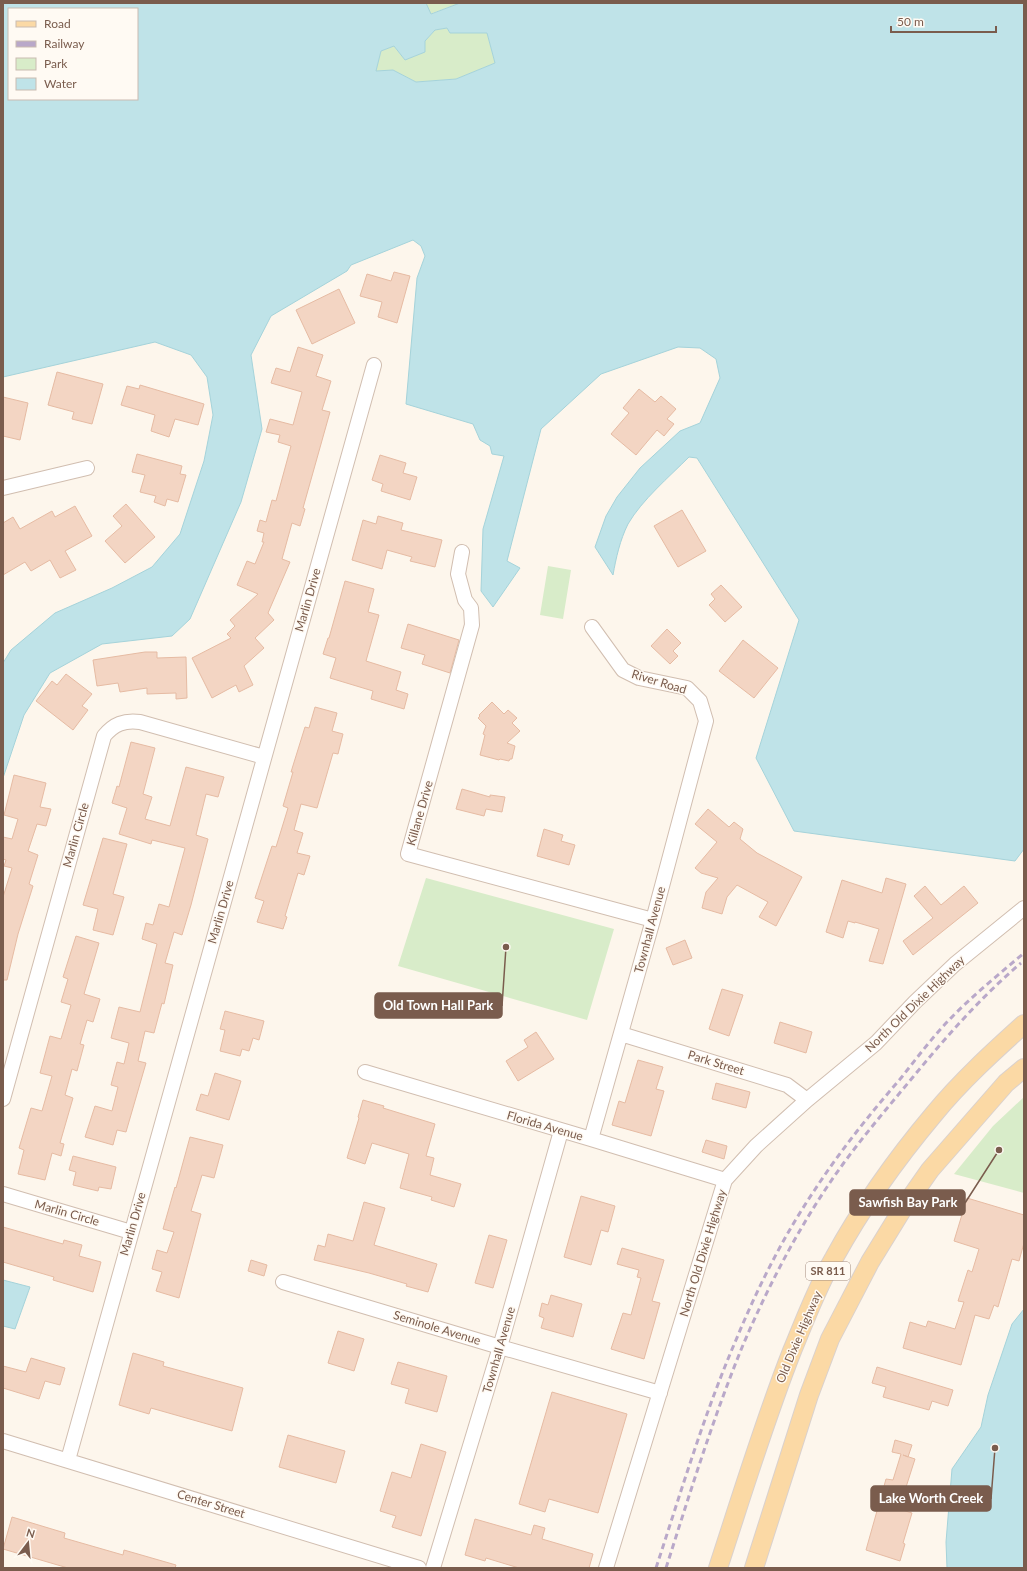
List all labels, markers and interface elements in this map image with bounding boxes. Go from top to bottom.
legend [8,8,138,100]
scale bar [891,8,996,34]
text: 50 m [897,14,924,29]
text: Road [44,16,71,31]
text: Railway [44,36,85,51]
text: Park [44,56,68,71]
text: Water [44,76,77,91]
street label: Marlin Drive [291,566,324,633]
street label: River Road [630,666,688,697]
street label: Killane Drive [403,779,436,847]
street label: Marlin Circle [59,801,92,869]
street label: Marlin Drive [204,878,237,945]
street label: Townhall Avenue [631,885,668,975]
street label: North Old Dixie Highway [862,952,968,1055]
callout: Old Town Hall Park [375,993,502,1018]
text: Old Town Hall Park [383,997,493,1013]
street label: Park Street [686,1047,747,1078]
street label: Florida Avenue [505,1107,585,1144]
street label: North Old Dixie Highway [676,1186,729,1318]
street label: Marlin Drive [116,1190,149,1257]
callout: Sawfish Bay Park [850,1190,965,1215]
text: Sawfish Bay Park [859,1194,957,1210]
street label: Marlin Circle [33,1196,101,1229]
road number: SR 811 [806,1262,850,1280]
street label: Old Dixie Highway [772,1288,825,1385]
street label: Townhall Avenue [479,1305,518,1395]
street label: Seminole Avenue [392,1307,483,1348]
street label: Center Street [175,1486,248,1521]
callout: Lake Worth Creek [871,1486,991,1511]
text: Lake Worth Creek [879,1490,983,1506]
north arrow [8,1523,48,1563]
text: N [25,1525,37,1540]

